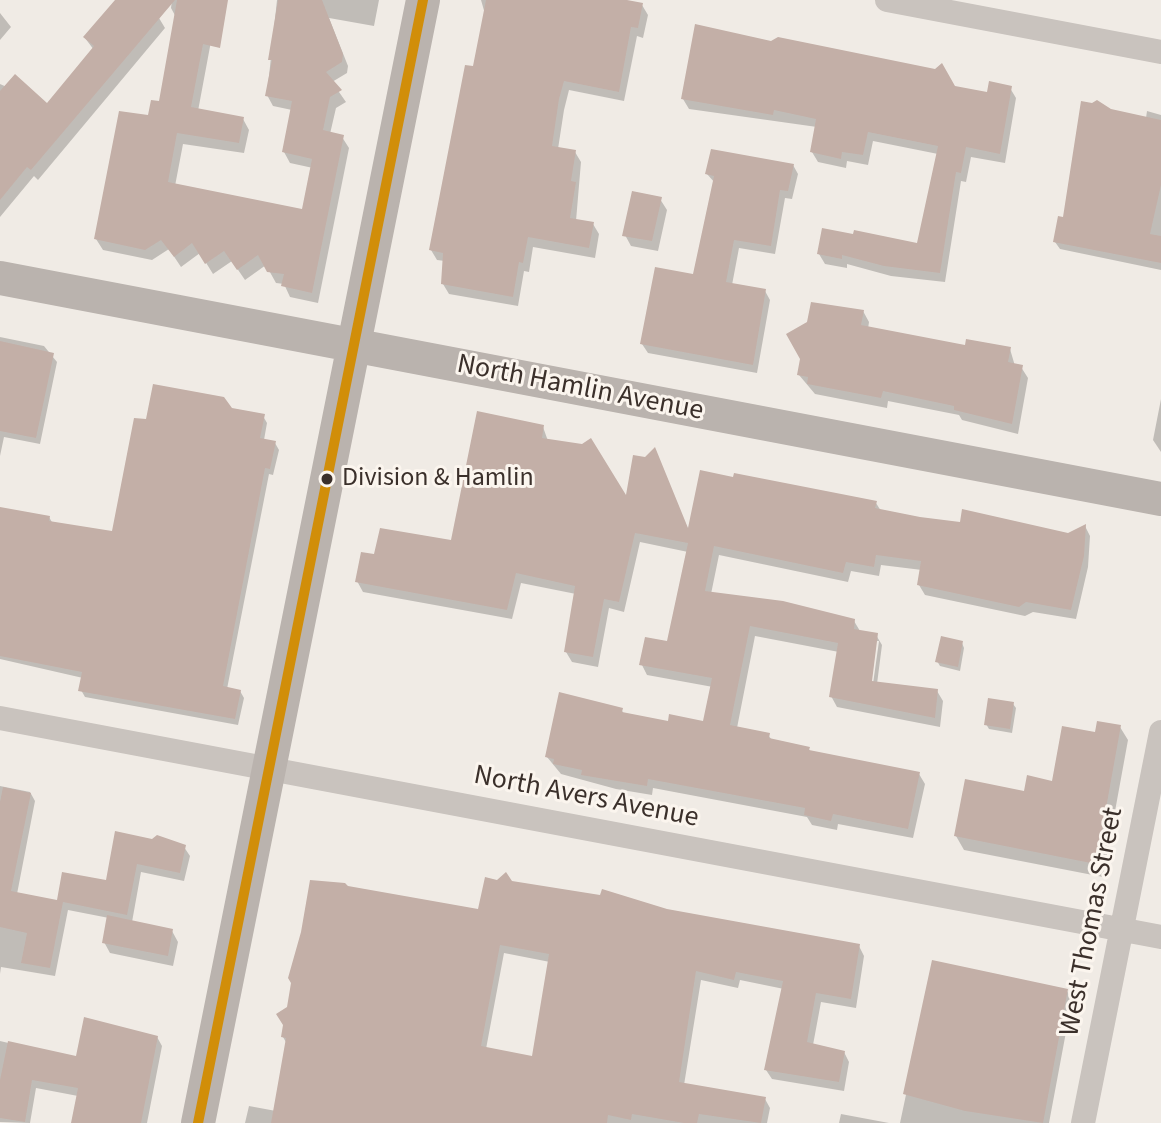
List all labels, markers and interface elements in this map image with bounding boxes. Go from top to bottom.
street label: North Hamlin Avenue [454,349,706,429]
place label: Division & Hamlin [342,463,534,495]
marker: Division & Hamlin [319,471,335,487]
street label: North Avers Avenue [471,760,701,836]
street label: West Thomas Street [1054,805,1132,1039]

